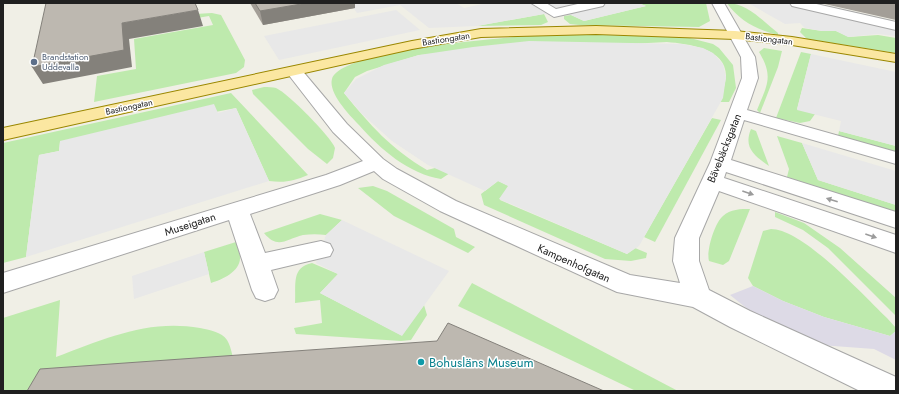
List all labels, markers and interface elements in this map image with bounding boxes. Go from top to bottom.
street label: Bastiongatan [421,28,471,49]
street label: Bastiongatan [745,29,794,48]
place label: Brandstation Uddevalla [42,50,89,73]
marker: Brandstation Uddevalla [29,57,39,67]
street label: Bastiongatan [104,95,154,118]
street label: Bävebäcksgatan [703,111,745,185]
one-way arrow [742,191,754,197]
one-way arrow [826,197,838,203]
street label: Museigatan [162,208,218,240]
one-way arrow [865,233,877,239]
street label: Kampenhofgatan [535,240,613,286]
place label: Bohusläns Museum [429,353,534,372]
marker: Bohusläns Museum [416,357,426,367]

